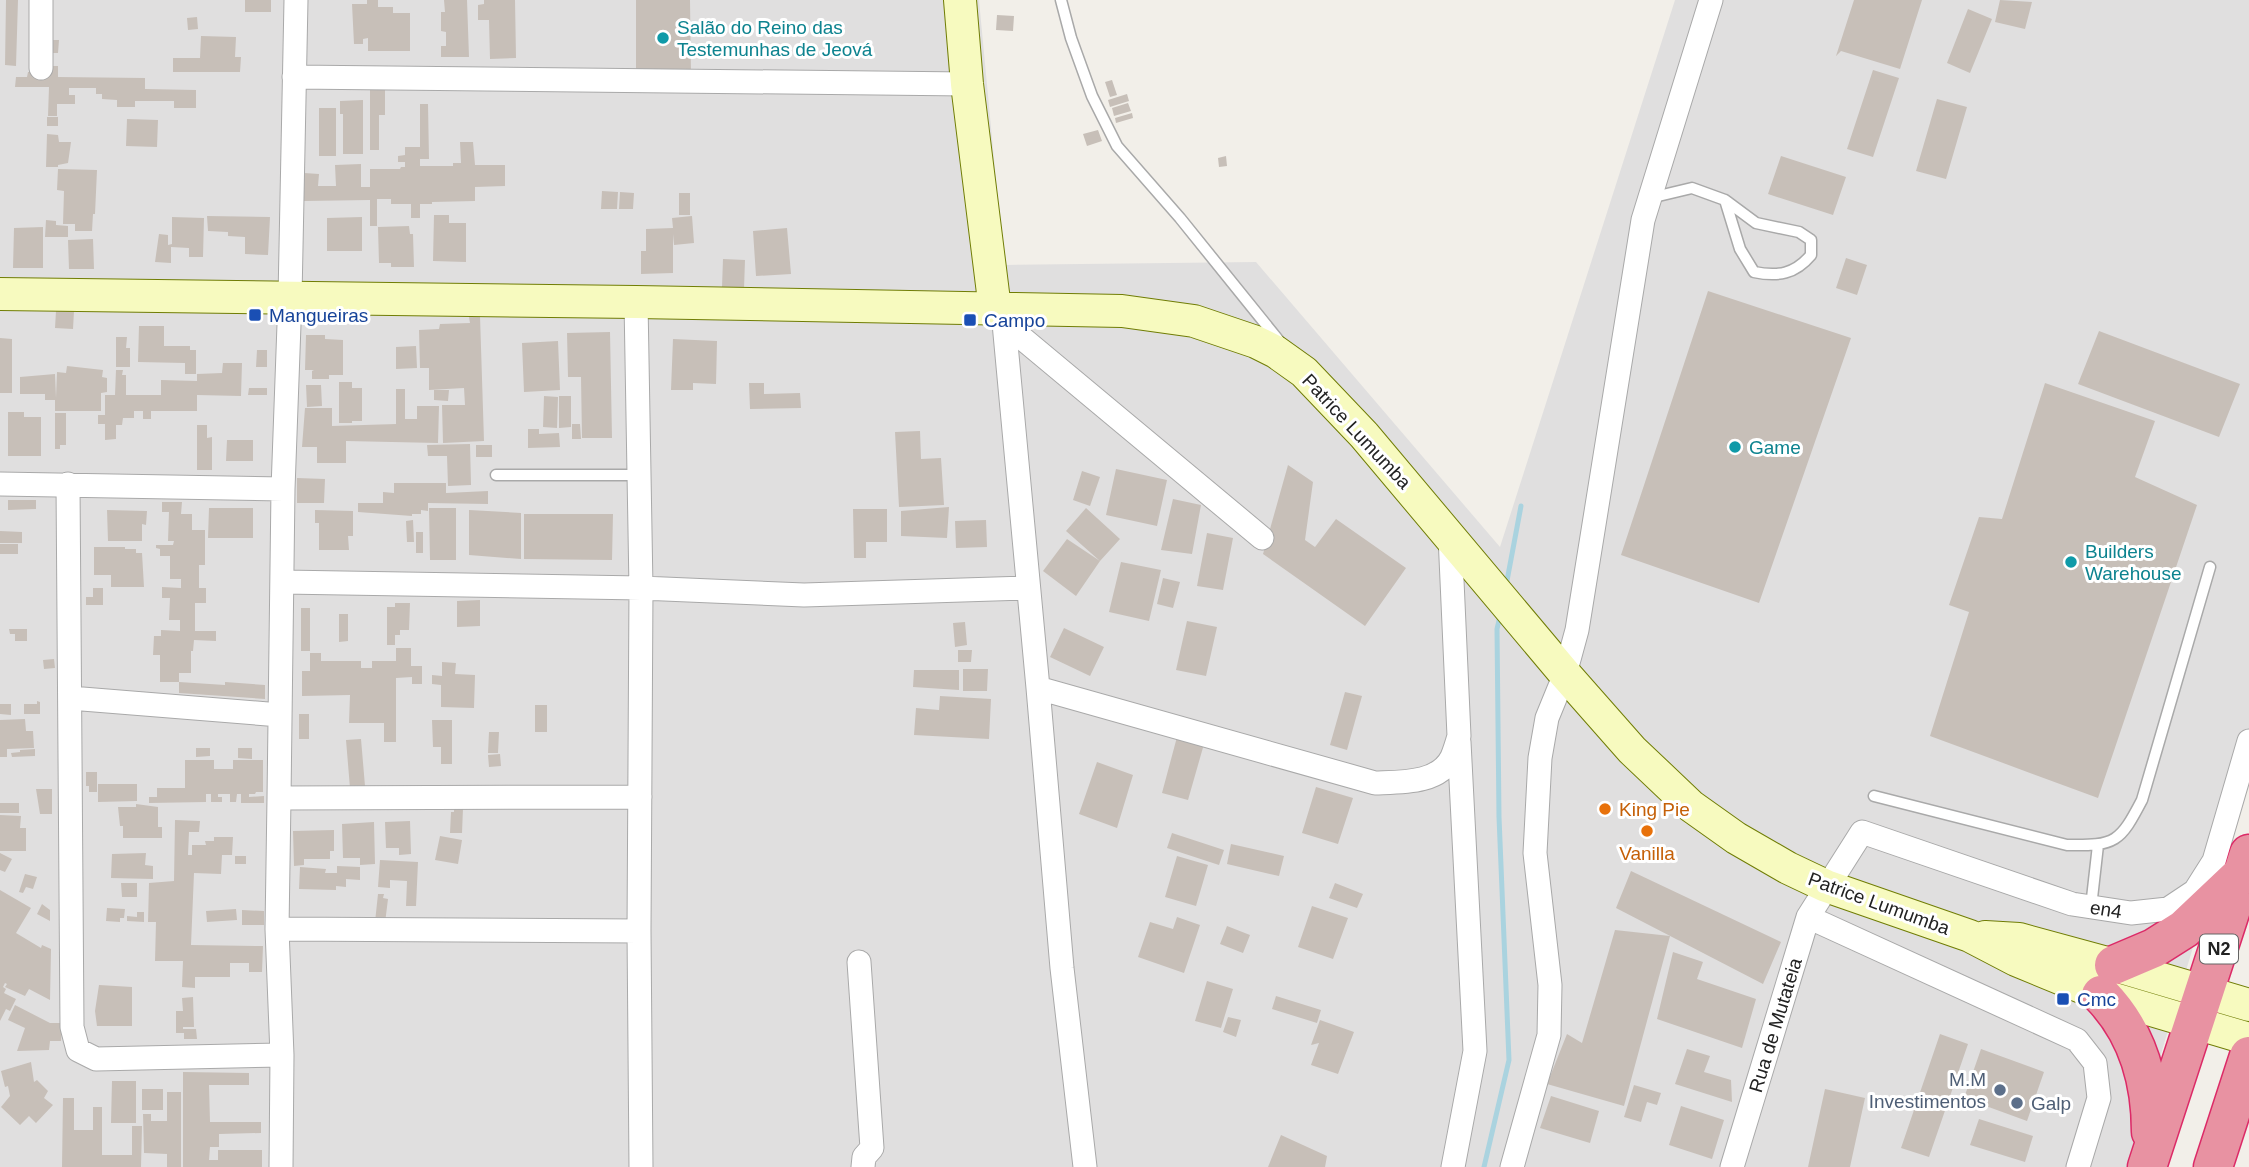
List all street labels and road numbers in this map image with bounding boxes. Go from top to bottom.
street label: Patrice Lumumba [1298,370,1415,493]
street label: Patrice Lumumba [1805,868,1953,939]
street label: en4 [2089,897,2124,922]
road number: N2 [2200,934,2238,964]
street label: Rua de Mutateia [1745,955,1806,1095]

